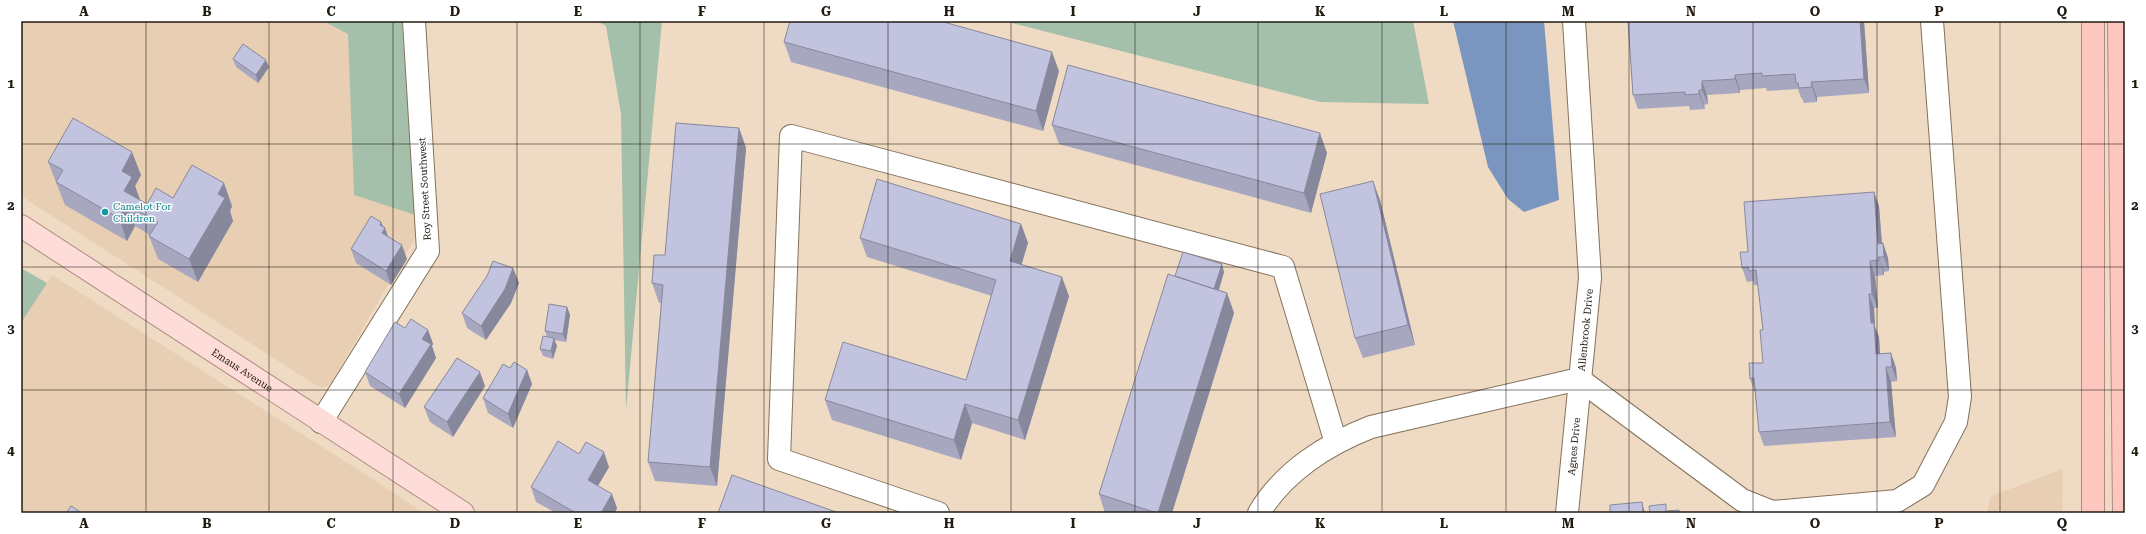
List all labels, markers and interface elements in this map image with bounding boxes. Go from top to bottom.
text: A [79,4,89,19]
text: B [202,4,212,19]
text: C [326,4,336,19]
text: D [450,4,460,19]
text: E [574,4,582,19]
text: F [698,4,706,19]
text: G [821,4,831,19]
text: H [944,4,955,19]
text: I [1070,4,1076,19]
text: J [1193,4,1201,19]
text: K [1315,4,1326,19]
text: L [1440,4,1448,19]
text: M [1562,4,1575,19]
text: N [1686,4,1696,19]
text: O [1810,4,1821,19]
text: P [1935,4,1944,19]
text: Q [2057,4,2068,19]
text: 1 [7,76,15,91]
text: 1 [2131,76,2139,91]
street label: Roy Street Southwest [416,137,433,241]
text: 2 [7,198,15,213]
text: 2 [2131,198,2139,213]
place label: Camelot For Children [113,201,171,224]
marker: Camelot For Children [100,207,110,217]
street label: Allenbrook Drive [1576,288,1595,372]
text: 3 [7,321,15,336]
text: 3 [2131,321,2139,336]
street label: Emaus Avenue [210,346,275,394]
street label: Agnes Drive [1566,416,1582,476]
text: 4 [7,443,15,458]
text: 4 [2131,443,2139,458]
text: A [79,516,89,531]
text: B [202,516,212,531]
text: C [326,516,336,531]
text: D [450,516,460,531]
text: E [574,516,582,531]
text: F [698,516,706,531]
text: G [821,516,831,531]
text: H [944,516,955,531]
text: I [1070,516,1076,531]
text: J [1193,516,1201,531]
text: K [1315,516,1326,531]
text: L [1440,516,1448,531]
text: M [1562,516,1575,531]
text: N [1686,516,1696,531]
text: O [1810,516,1821,531]
text: P [1935,516,1944,531]
text: Q [2057,516,2068,531]

